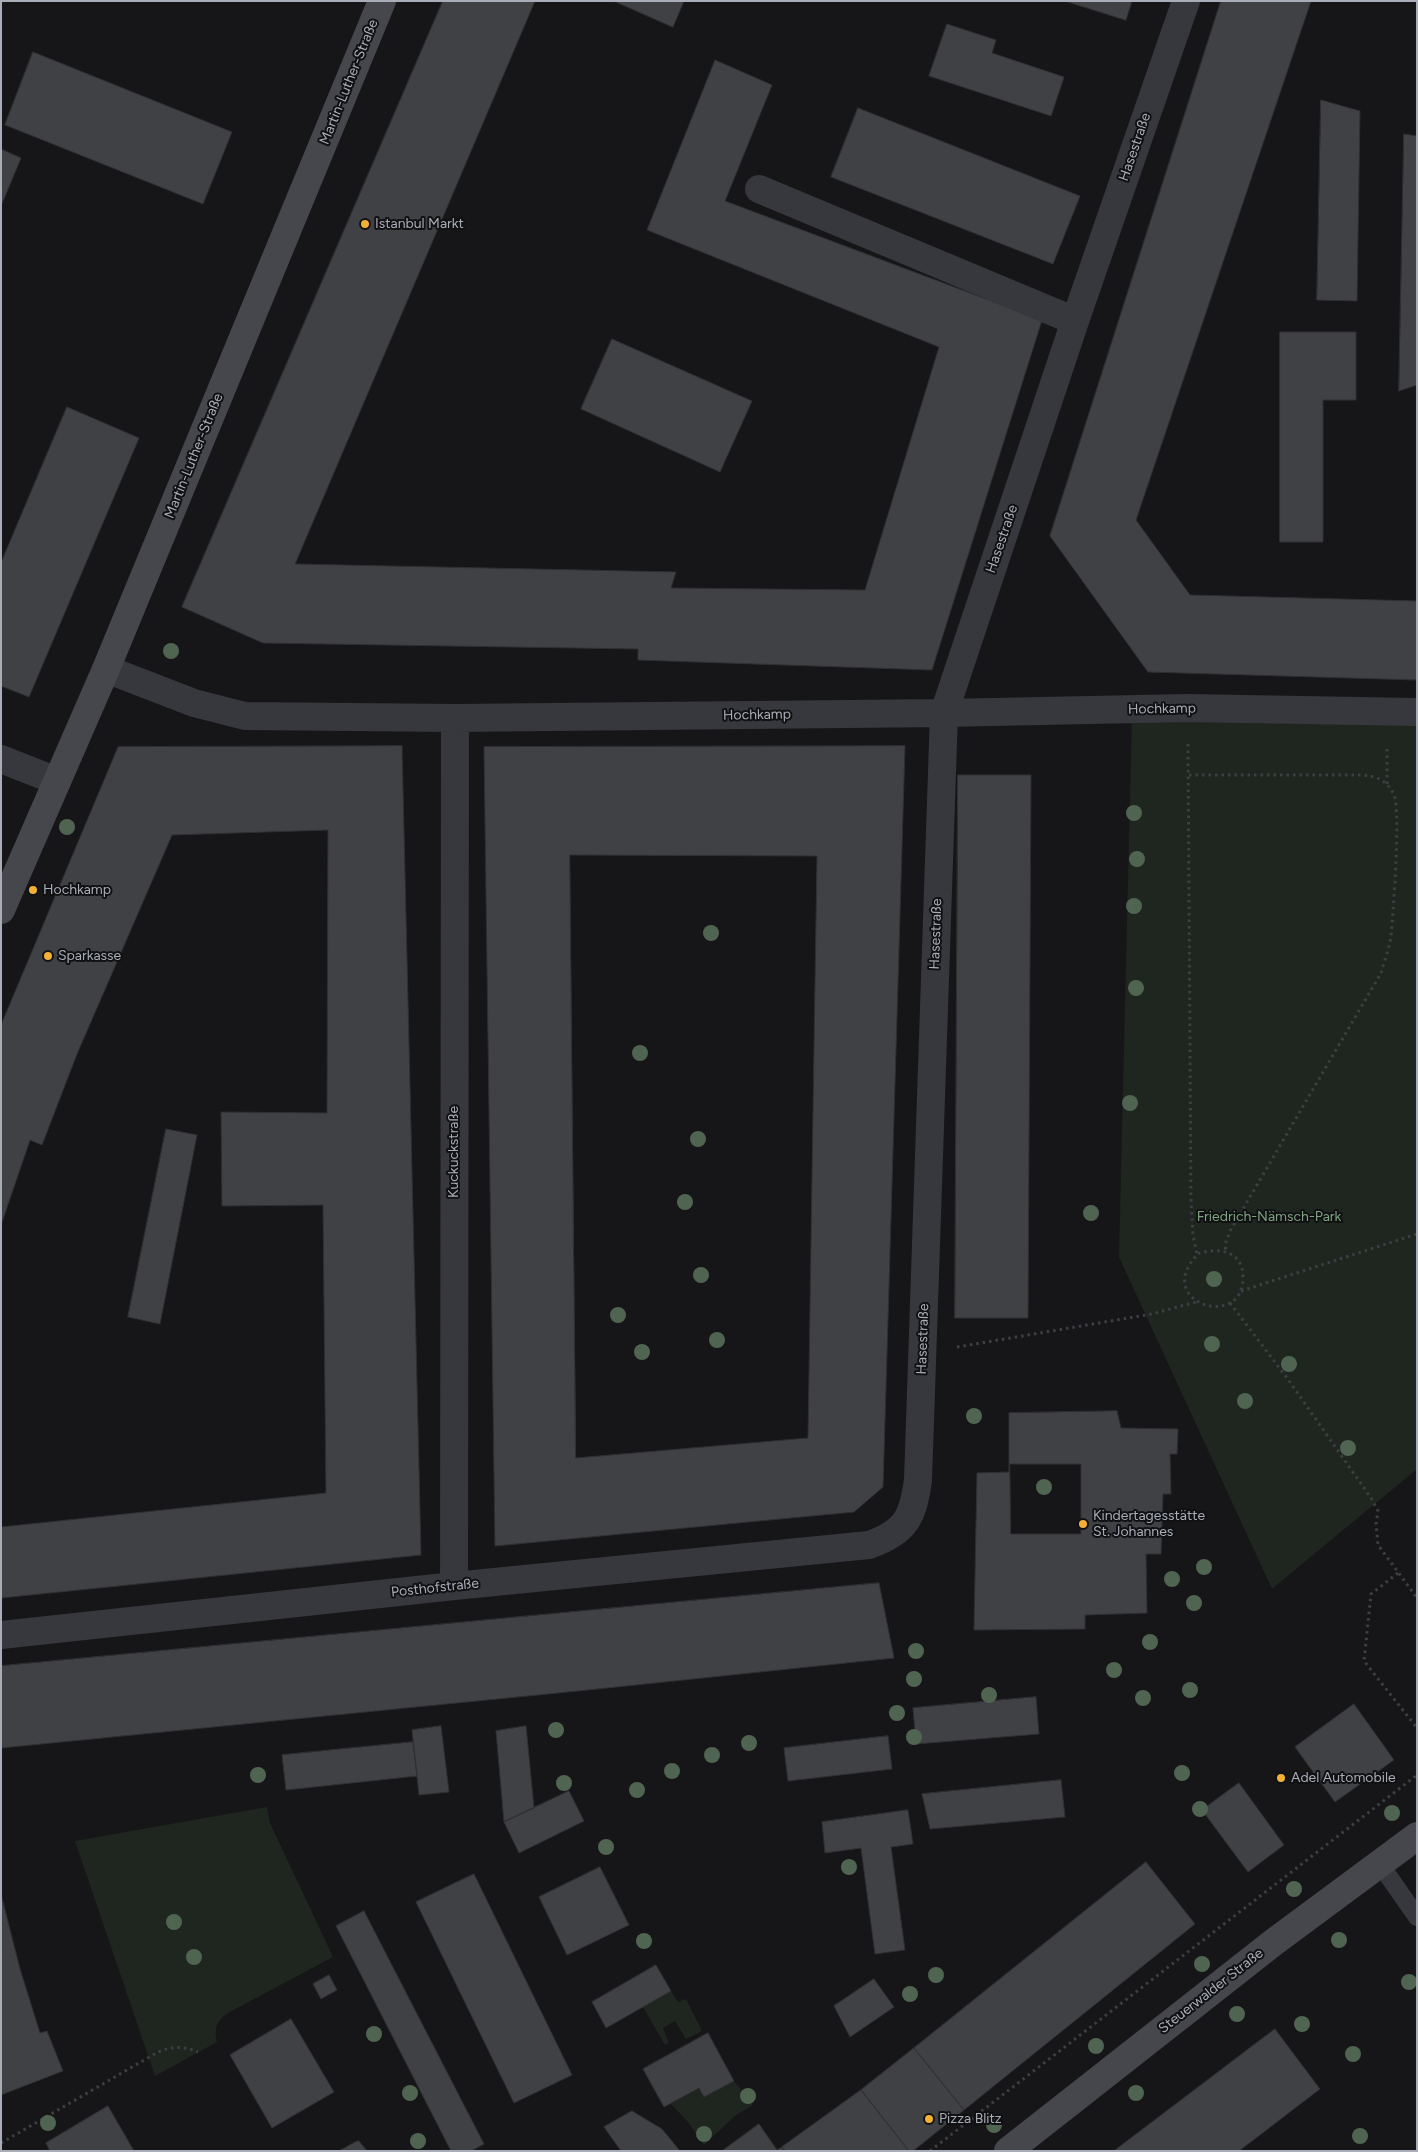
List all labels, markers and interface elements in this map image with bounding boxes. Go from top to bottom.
street label: Martin-Luther-Straße [316,17,382,147]
street label: Hasestraße [1115,111,1155,183]
place label: Istanbul Markt [375,216,464,232]
marker: Istanbul Markt [359,218,371,230]
street label: Martin-Luther-Straße [161,391,227,521]
street label: Hasestraße [982,503,1022,575]
street label: Hochkamp [1128,700,1196,718]
street label: Hochkamp [723,706,791,724]
place label: Hochkamp [43,882,111,898]
marker: Hochkamp [27,884,39,896]
street label: Hasestraße [926,898,946,970]
place label: Sparkasse [58,948,121,964]
marker: Sparkasse [42,950,54,962]
street label: Kuckuckstraße [446,1106,462,1198]
park label: Friedrich-Nämsch-Park [1197,1209,1341,1225]
street label: Hasestraße [913,1303,933,1375]
place label: Kindertagesstätte St. Johannes [1093,1508,1205,1540]
marker: Kindertagesstätte St. Johannes [1077,1518,1089,1530]
street label: Posthofstraße [390,1575,480,1601]
place label: Adel Automobile [1291,1770,1396,1786]
marker: Adel Automobile [1275,1772,1287,1784]
street label: Steuerwalder Straße [1155,1945,1267,2037]
place label: Pizza Blitz [939,2111,1002,2127]
marker: Pizza Blitz [923,2113,935,2125]

